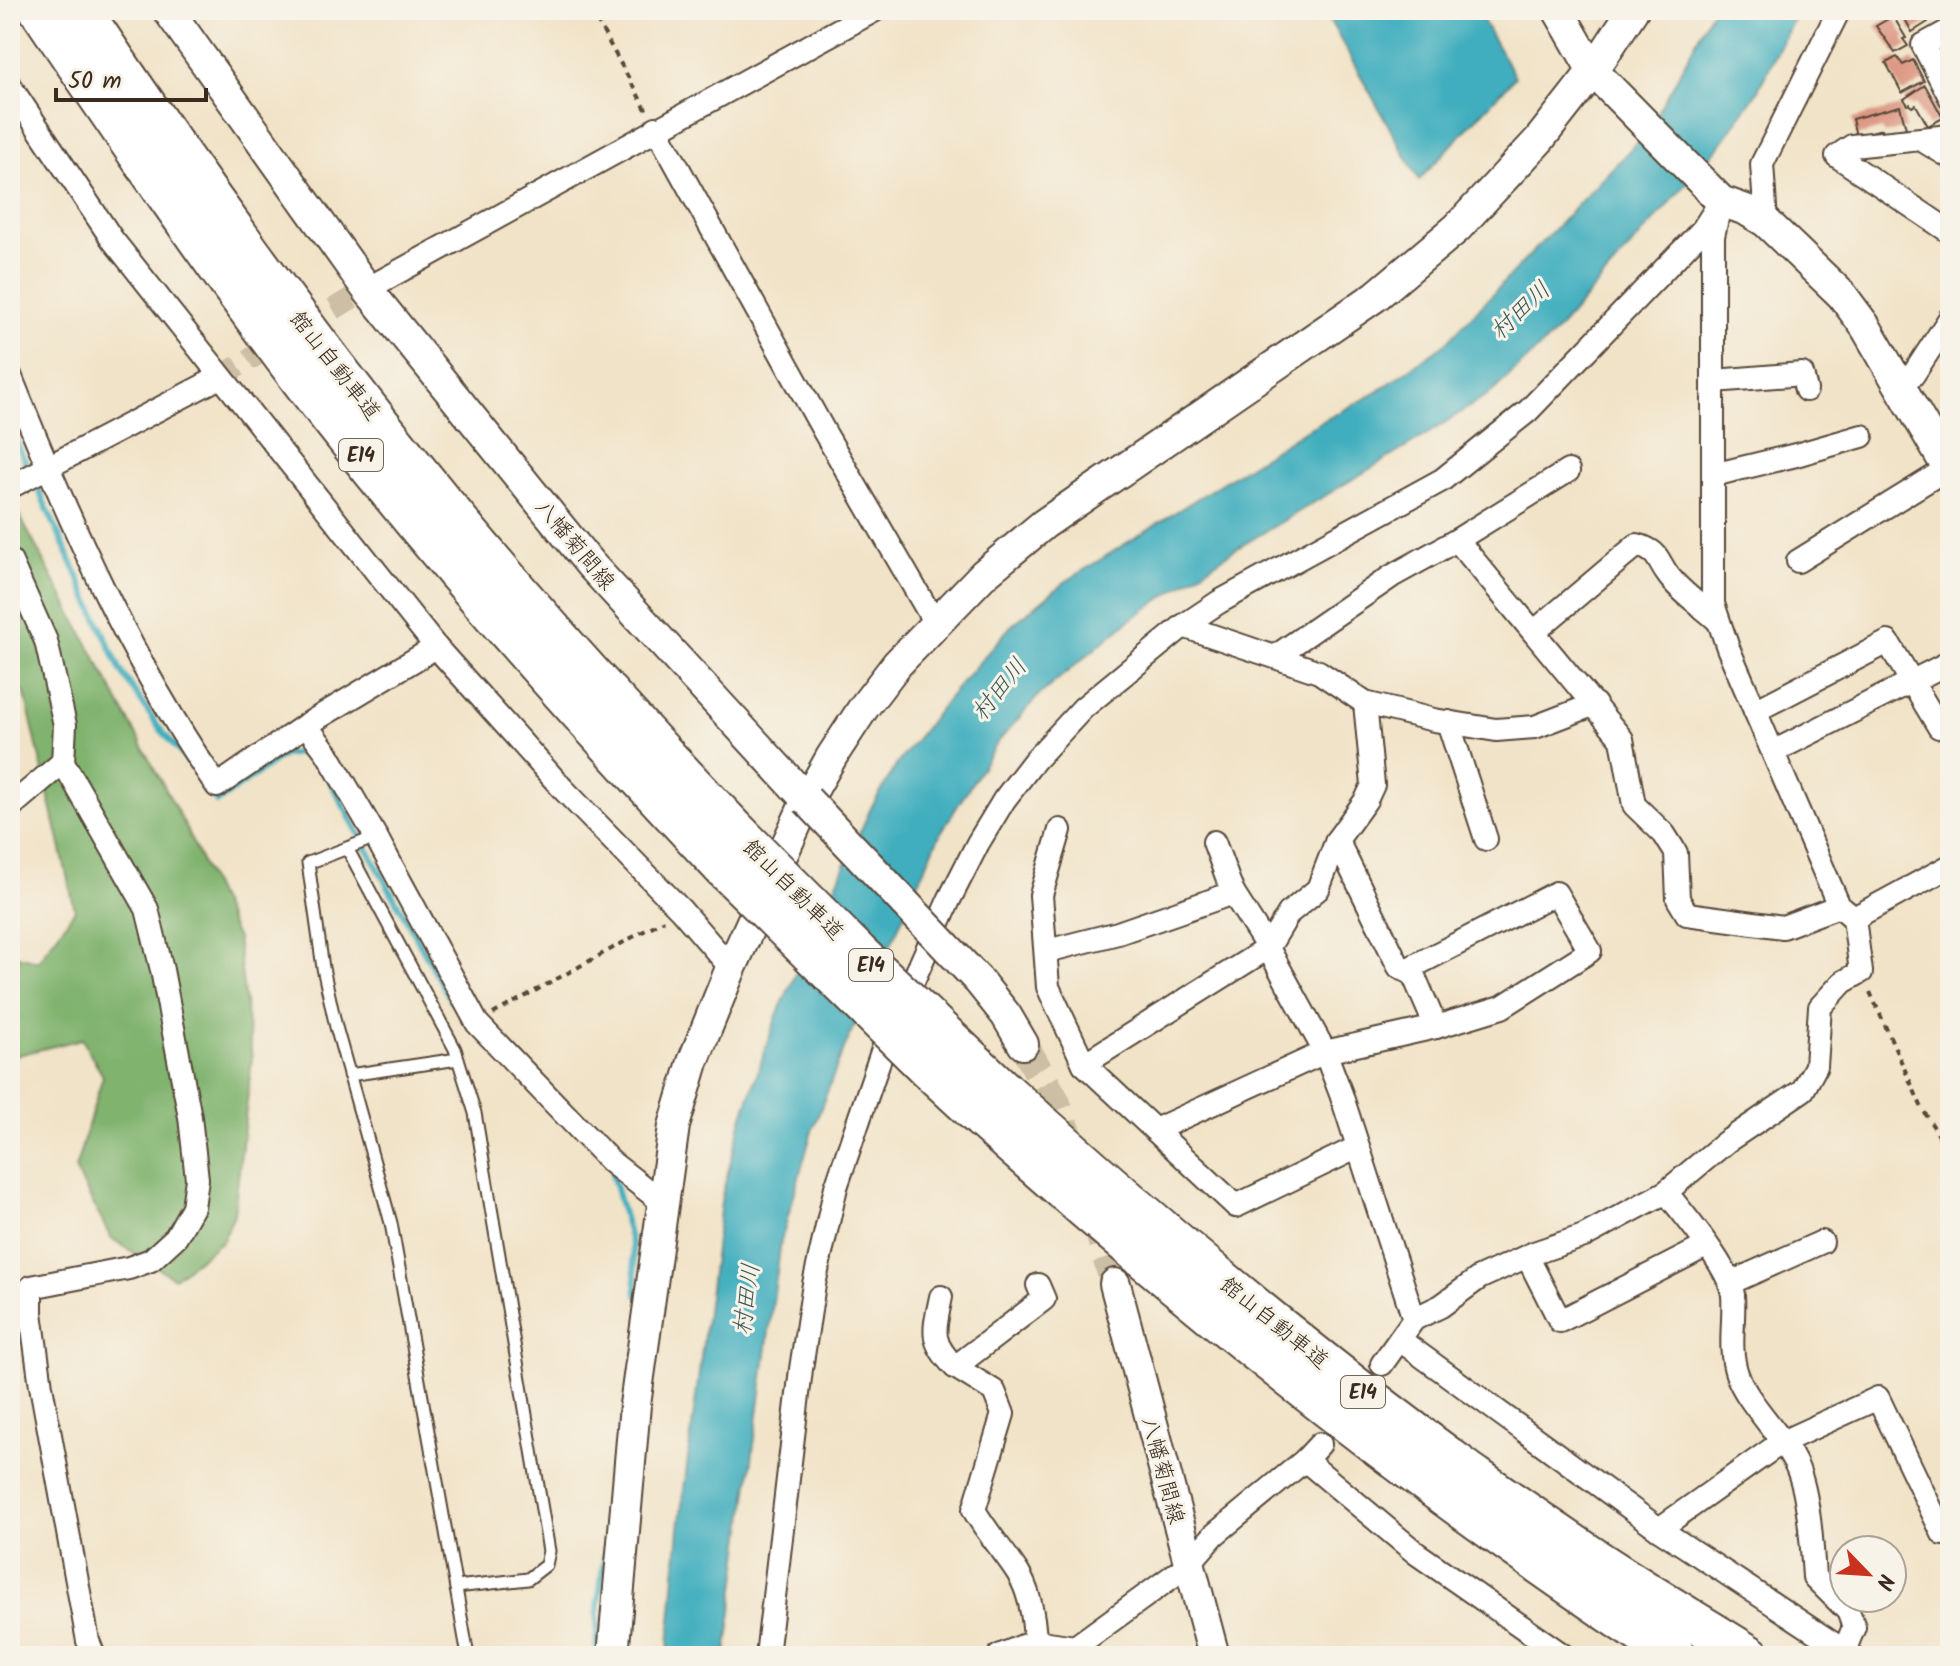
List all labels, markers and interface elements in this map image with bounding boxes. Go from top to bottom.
scale bar [56,52,206,102]
text: 50 m [68,62,122,101]
water label: 村田川 [1481,272,1561,350]
street label: 館山自動車道 [280,304,388,429]
road number: E14 [339,439,383,471]
street label: 八幡菊間線 [525,492,623,599]
water label: 村田川 [962,650,1038,730]
street label: 館山自動車道 [733,832,851,950]
road number: E14 [849,949,893,981]
water label: 村田川 [723,1261,772,1338]
street label: 館山自動車道 [1211,1269,1336,1379]
road number: E14 [1341,1376,1385,1408]
street label: 八幡菊間線 [1130,1413,1193,1528]
north arrow [1828,1534,1908,1614]
text: N [1865,1568,1903,1595]

